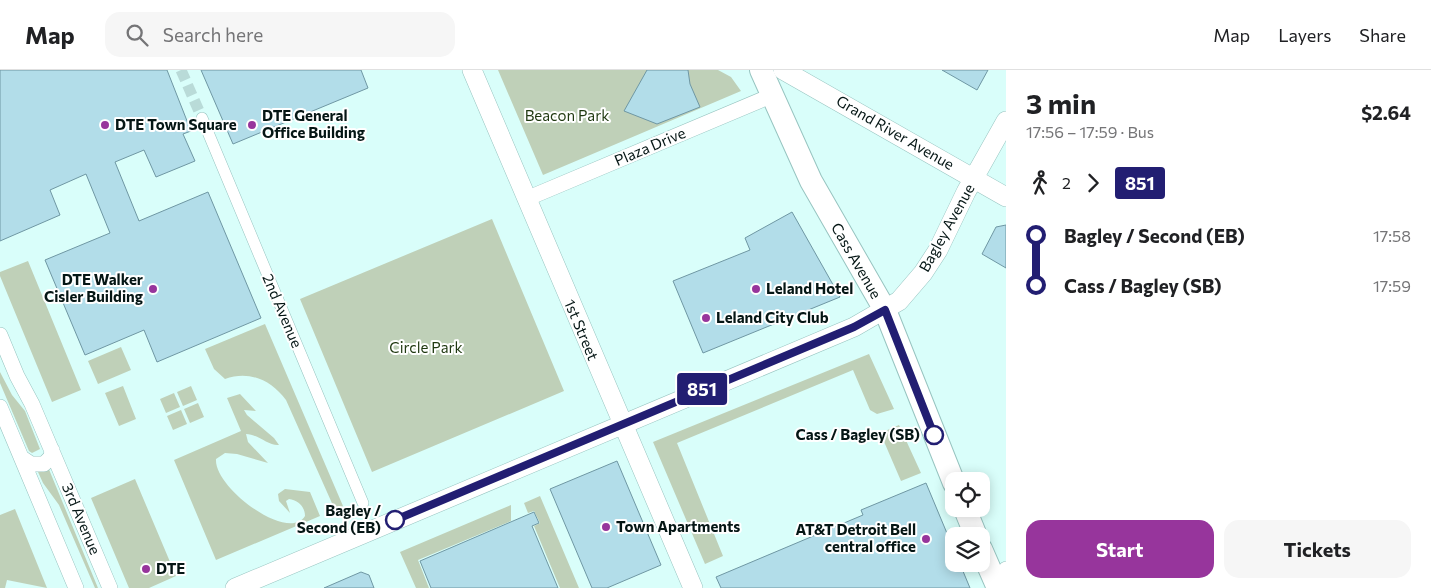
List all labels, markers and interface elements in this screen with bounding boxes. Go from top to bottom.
search box [105,12,455,57]
text: Map [25,20,75,49]
icon: search [123,21,151,49]
text: Search here [163,23,263,46]
text: Map [1213,24,1250,46]
text: Layers [1278,24,1331,46]
text: Share [1359,24,1406,46]
text: 3 min [1026,86,1096,120]
street label: Grand River Avenue [833,91,958,173]
text: $2.64 [1361,101,1411,124]
place label: DTE General Office Building [262,106,365,141]
park label: Beacon Park [525,106,609,124]
place label: DTE Town Square [115,115,237,133]
marker: DTE Town Square [99,119,111,131]
marker: DTE General Office Building [246,119,258,131]
text: 17:56 – 17:59 · Bus [1026,122,1154,141]
street label: Plaza Drive [611,123,688,169]
icon: walk [1026,169,1054,197]
icon: forward [1079,169,1107,197]
text: 851 [1125,172,1155,194]
text: 2 [1062,173,1071,192]
street label: Bagley Avenue [915,180,978,275]
street label: Cass Avenue [828,219,886,302]
text: Bagley / Second (EB) [1064,224,1245,247]
text: 17:58 [1373,226,1411,245]
place label: DTE Walker Cisler Building [44,270,143,305]
street label: 2nd Avenue [259,271,307,350]
text: Cass / Bagley (SB) [1064,274,1222,297]
text: 17:59 [1373,276,1411,295]
place label: Leland Hotel [766,279,853,297]
marker: DTE Walker Cisler Building [147,283,159,295]
marker: Leland Hotel [750,283,762,295]
street label: 1st Street [561,296,603,363]
place label: Leland City Club [716,308,829,326]
marker: Leland City Club [700,312,712,324]
park label: Circle Park [389,338,463,356]
line badge: 851 [673,373,731,405]
text: 851 [687,378,717,400]
place label: Cass / Bagley (SB) [796,425,920,443]
marker: Cass / Bagley (SB) [924,425,944,445]
map controls [945,472,990,572]
button: locate [945,472,990,517]
street label: 3rd Avenue [59,480,105,557]
place label: Bagley / Second (EB) [297,501,381,536]
marker: Bagley / Second (EB) [385,510,405,530]
place label: Town Apartments [616,517,740,535]
place label: AT&T Detroit Bell central office [796,520,916,555]
button: Start [1026,520,1214,578]
button: Tickets [1224,520,1411,578]
marker: Town Apartments [600,521,612,533]
button: layers [945,527,990,572]
marker: AT&T Detroit Bell central office [920,533,932,545]
place label: DTE [156,559,185,577]
marker: DTE [140,563,152,575]

